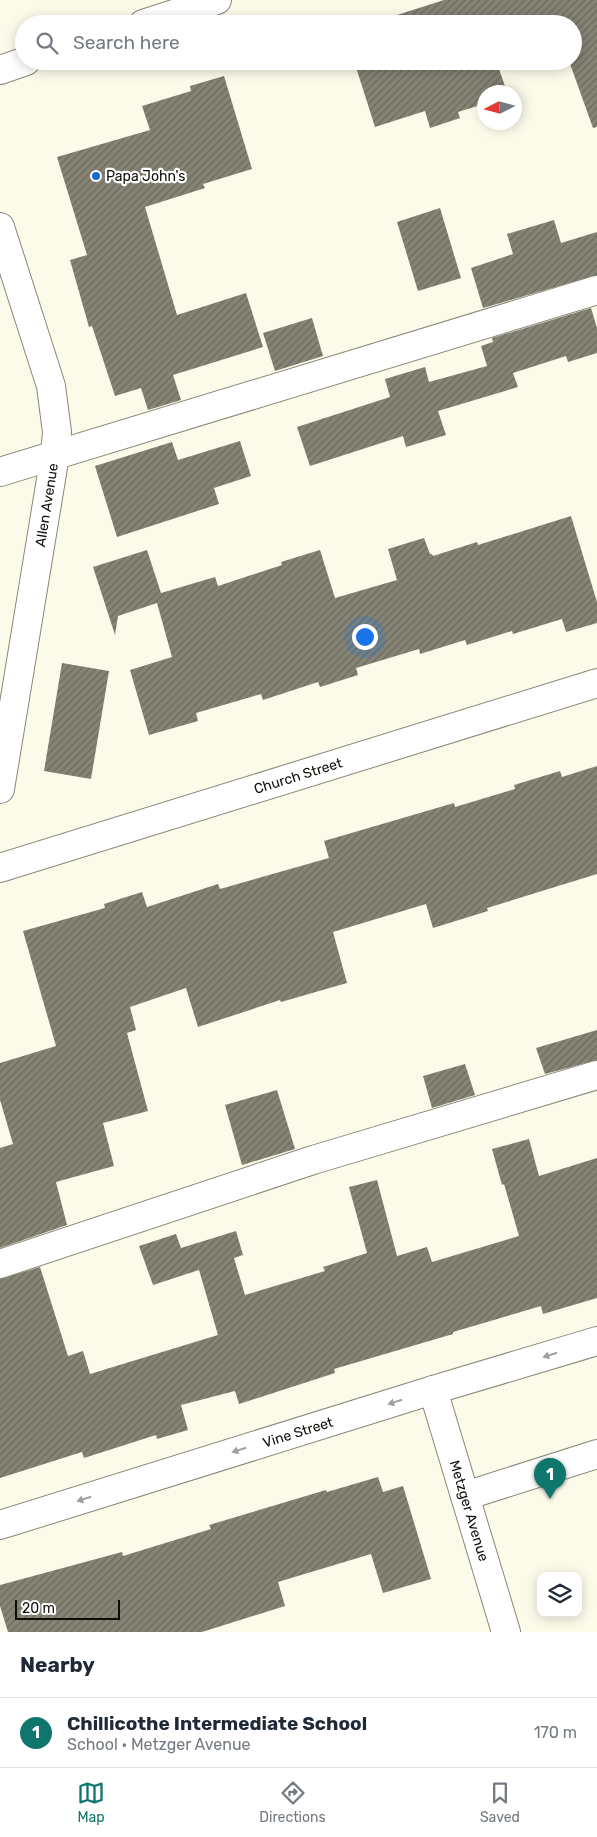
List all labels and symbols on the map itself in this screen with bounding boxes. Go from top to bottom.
north arrow [477,85,522,130]
place label: Papa John's [106,168,185,185]
marker: Papa John's [90,170,102,182]
street label: Allen Avenue [32,462,62,548]
your location [352,624,378,650]
street label: Church Street [252,754,345,797]
one-way arrow [543,1352,558,1360]
one-way arrow [387,1399,402,1407]
street label: Vine Street [261,1413,336,1451]
one-way arrow [232,1447,247,1455]
street label: Metzger Avenue [446,1458,493,1563]
pin: 1 [534,1458,566,1499]
one-way arrow [77,1495,92,1503]
scale bar [15,1597,120,1620]

